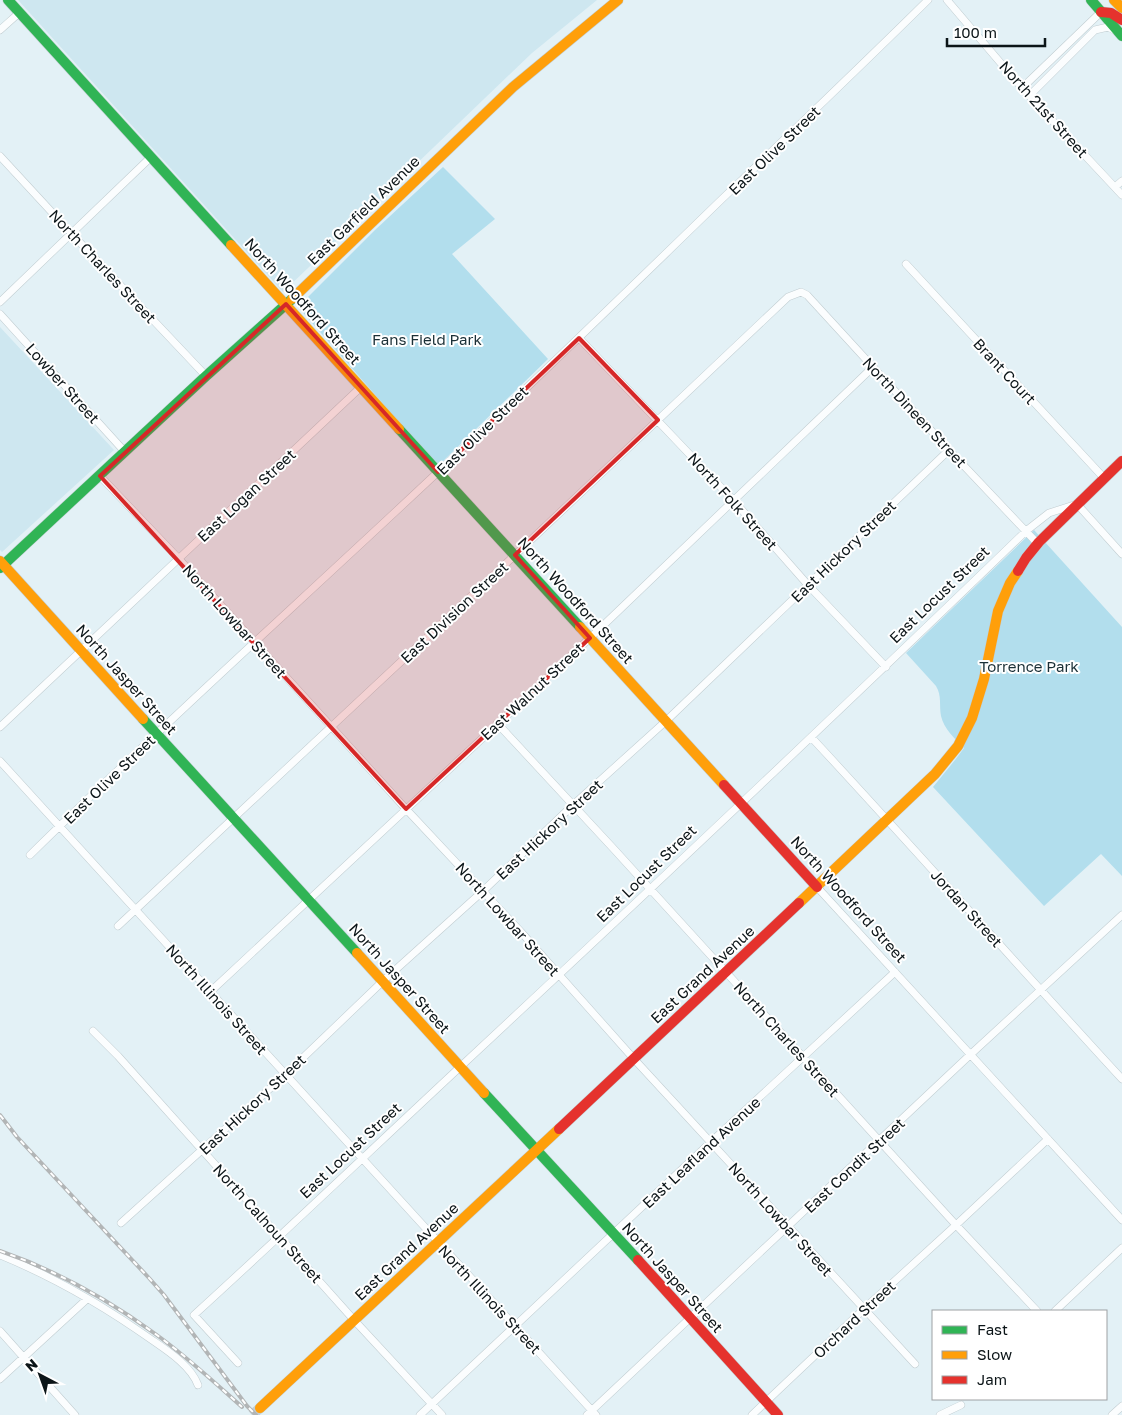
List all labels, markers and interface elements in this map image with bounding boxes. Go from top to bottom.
scale bar [947,15,1044,47]
text: 100 m [954,23,997,41]
street label: North 21st Street [996,57,1092,161]
street label: East Olive Street [725,102,823,198]
street label: East Garfield Avenue [303,152,423,268]
street label: North Charles Street [46,205,160,327]
street label: North Woodford Street [241,234,365,368]
park label: Fans Field Park [372,330,482,348]
street label: Brant Court [970,334,1040,408]
street label: Lowber Street [22,339,104,427]
street label: North Dineen Street [859,353,971,471]
street label: East Olive Street [433,382,531,478]
street label: East Logan Street [193,445,299,545]
street label: North Folk Street [685,449,781,553]
street label: East Hickory Street [787,496,899,606]
street label: North Woodford Street [514,533,638,667]
street label: East Locust Street [885,542,993,646]
street label: East Division Street [396,558,512,666]
street label: North Lowbar Street [179,560,291,682]
street label: North Jasper Street [73,620,181,738]
street label: East Walnut Street [477,638,587,744]
park label: Torrence Park [979,657,1079,675]
street label: East Olive Street [60,731,158,827]
street label: East Hickory Street [492,775,606,883]
street label: East Locust Street [592,821,700,925]
street label: North Woodford Street [787,832,911,966]
street label: North Lowbar Street [452,858,564,980]
street label: Jordan Street [927,866,1007,950]
street label: North Jasper Street [346,919,454,1037]
street label: East Grand Avenue [646,921,758,1027]
street label: North Illinois Street [163,940,271,1058]
street label: North Charles Street [731,978,843,1100]
street label: East Hickory Street [195,1050,309,1158]
street label: East Leafland Avenue [638,1092,764,1211]
street label: East Locust Street [296,1098,404,1202]
street label: East Condit Street [800,1114,908,1216]
street label: North Lowbar Street [725,1158,837,1280]
street label: North Calhoun Street [210,1160,326,1286]
street label: East Grand Avenue [350,1198,462,1304]
street label: North Jasper Street [619,1218,727,1336]
street label: North Illinois Street [435,1241,545,1357]
street label: Orchard Street [809,1276,899,1362]
legend [932,1310,1107,1400]
text: Fast [977,1320,1008,1338]
text: Slow [977,1345,1012,1363]
north arrow [15,1350,65,1400]
text: N [22,1355,41,1375]
text: Jam [977,1370,1007,1388]

